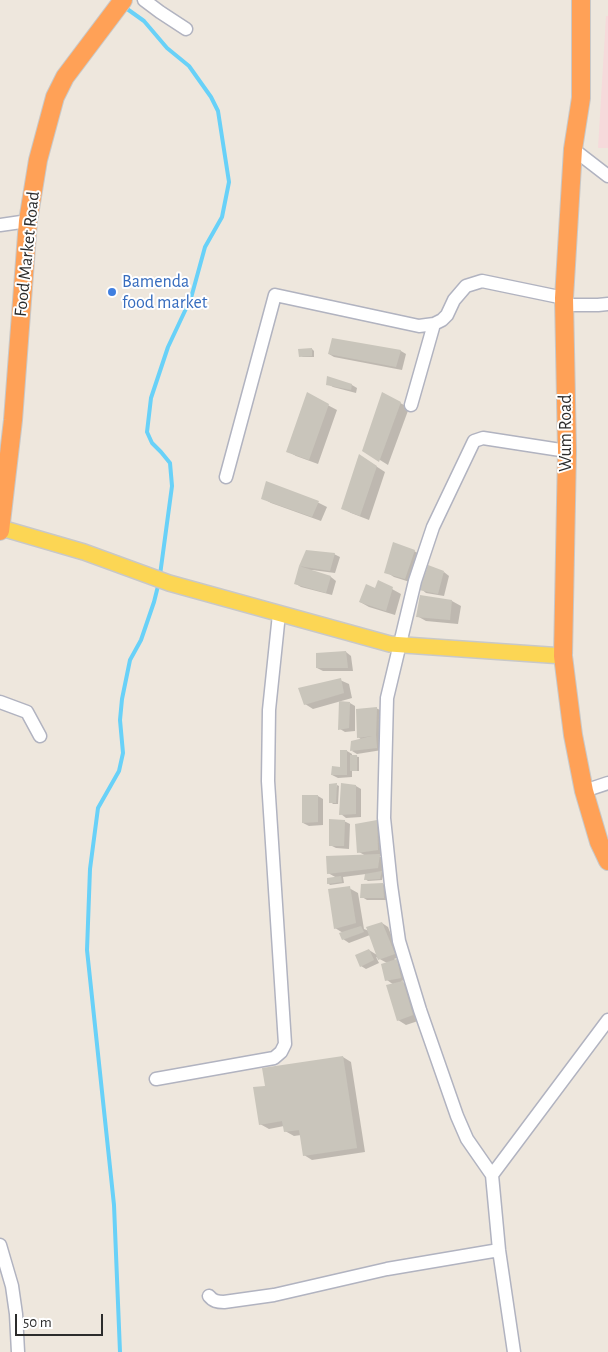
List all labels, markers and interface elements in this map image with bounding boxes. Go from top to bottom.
street label: Food Market Road [10,190,44,318]
place label: Bamenda food market [122,271,207,314]
marker: Bamenda food market [106,286,118,298]
street label: Wum Road [555,394,577,472]
scale bar [18,1304,105,1336]
text: 50 m [23,1315,52,1330]

